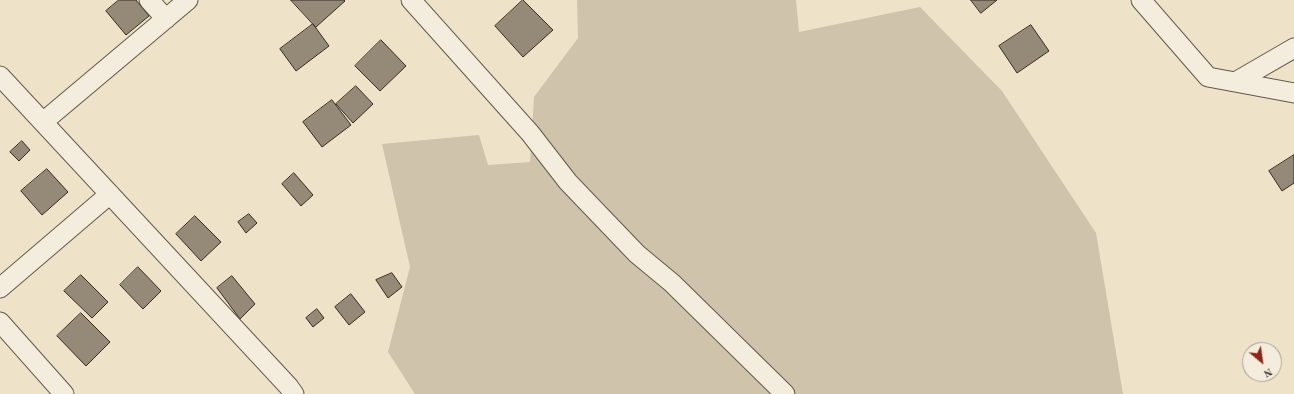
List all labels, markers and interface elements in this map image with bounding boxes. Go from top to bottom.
north arrow [1242,342,1282,382]
text: N [1261,365,1274,379]

